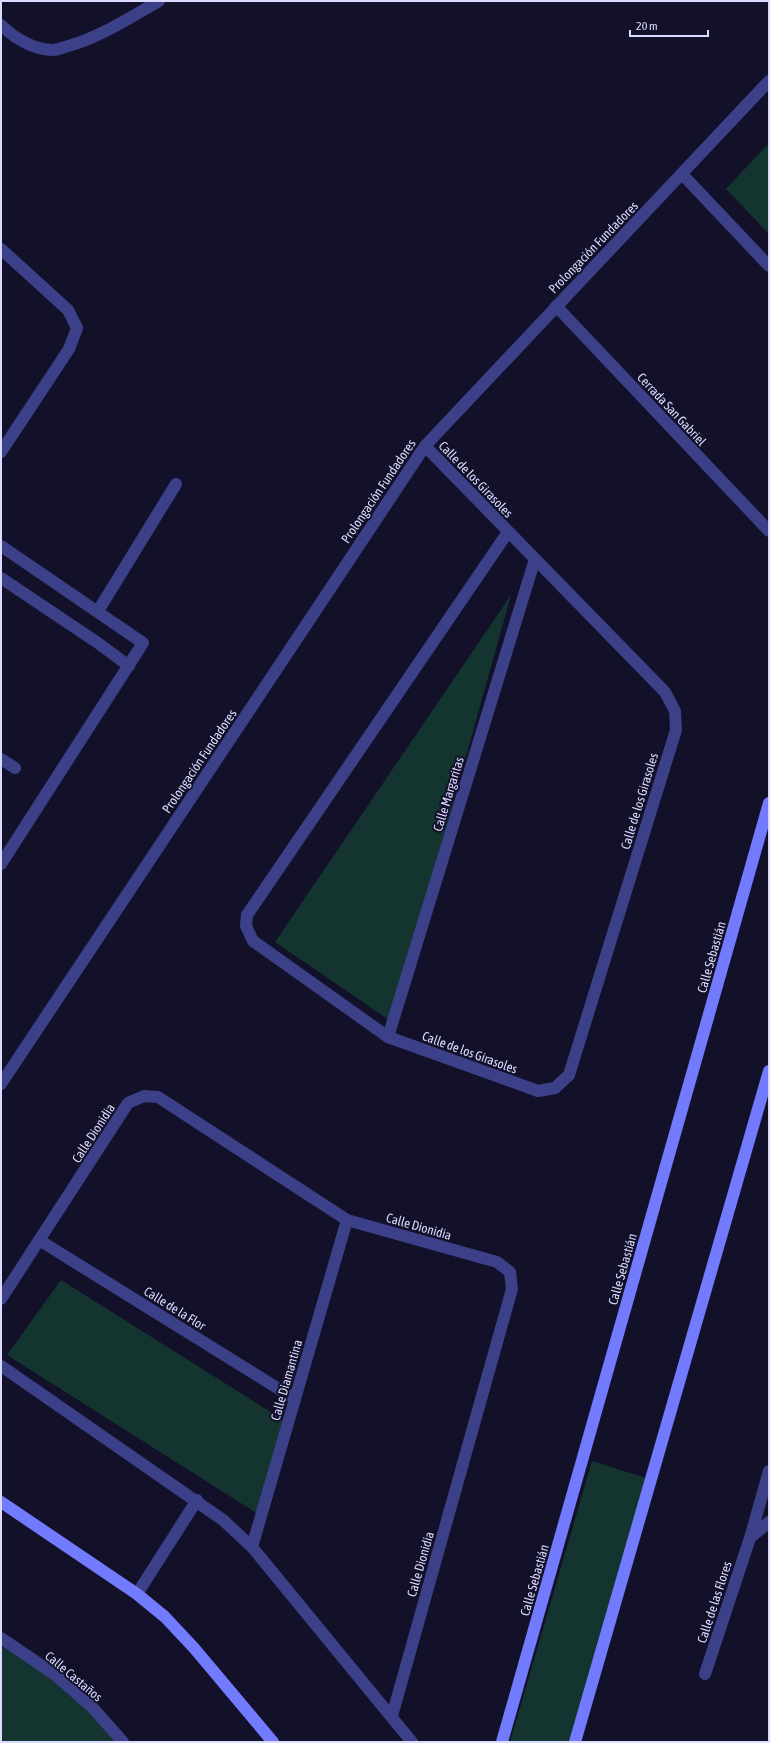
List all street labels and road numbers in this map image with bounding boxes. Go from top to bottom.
street label: Prolongación Fundadores [546,198,641,296]
street label: Cerrada San Gabriel [634,370,710,449]
street label: Prolongación Fundadores [338,436,419,546]
street label: Calle de los Girasoles [436,438,516,521]
street label: Prolongación Fundadores [159,706,240,816]
street label: Calle de los Girasoles [618,751,661,851]
street label: Calle Margaritas [430,755,467,833]
street label: Calle Sebastián [694,920,729,995]
street label: Calle de los Girasoles [420,1028,520,1077]
street label: Calle Dionidia [69,1101,118,1166]
street label: Calle Dionidia [384,1210,453,1243]
street label: Calle Sebastián [605,1232,640,1307]
street label: Calle de la Flor [141,1284,209,1333]
street label: Calle Diamantina [268,1338,305,1422]
street label: Calle Dionidia [404,1530,437,1599]
street label: Calle Sebastián [517,1543,552,1618]
street label: Calle de las Flores [694,1559,735,1645]
street label: Calle Castaños [42,1648,105,1705]

